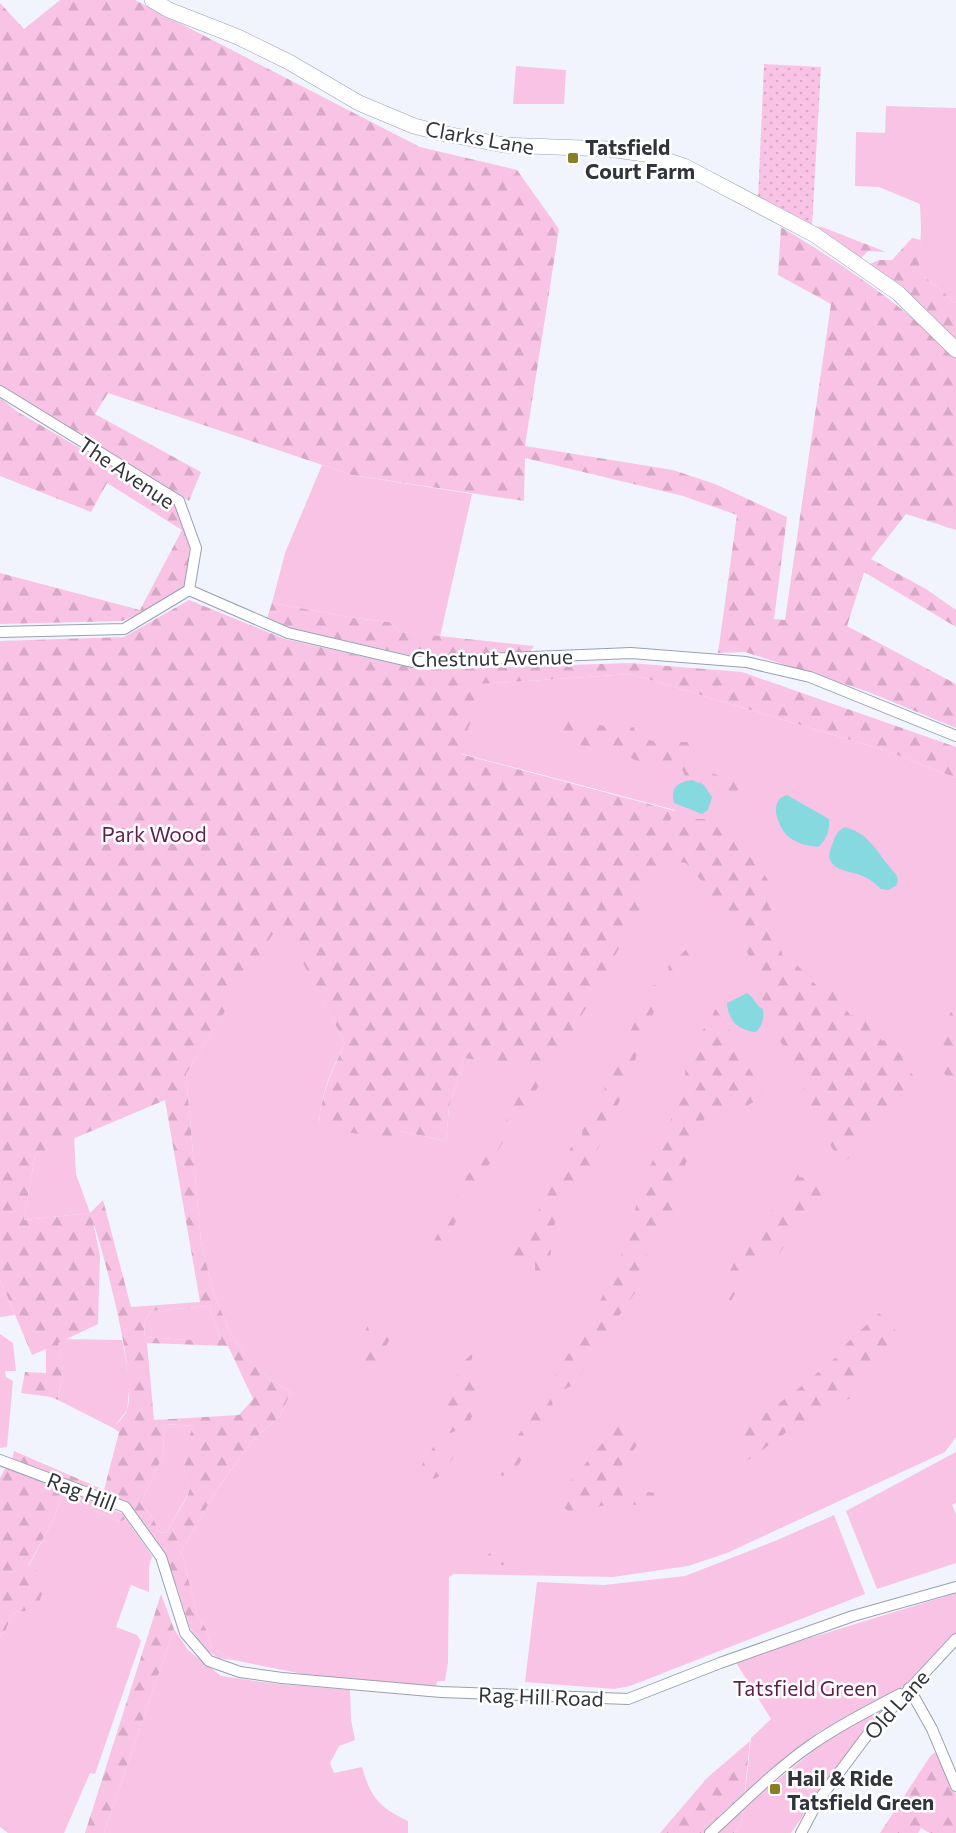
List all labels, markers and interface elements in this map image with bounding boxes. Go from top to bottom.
street label: Clarks Lane [424,115,536,159]
place label: Tatsfield Court Farm [585,134,695,183]
marker: Tatsfield Court Farm [566,151,580,165]
street label: The Avenue [74,431,180,513]
street label: Chestnut Avenue [411,643,573,671]
park label: Park Wood [101,821,207,846]
street label: Rag Hill [44,1466,120,1516]
street label: Old Lane [858,1664,934,1744]
park label: Tatsfield Green [733,1675,877,1700]
street label: Rag Hill Road [478,1681,604,1711]
place label: Hail & Ride Tatsfield Green [787,1765,934,1814]
marker: Hail & Ride Tatsfield Green [768,1782,782,1796]

